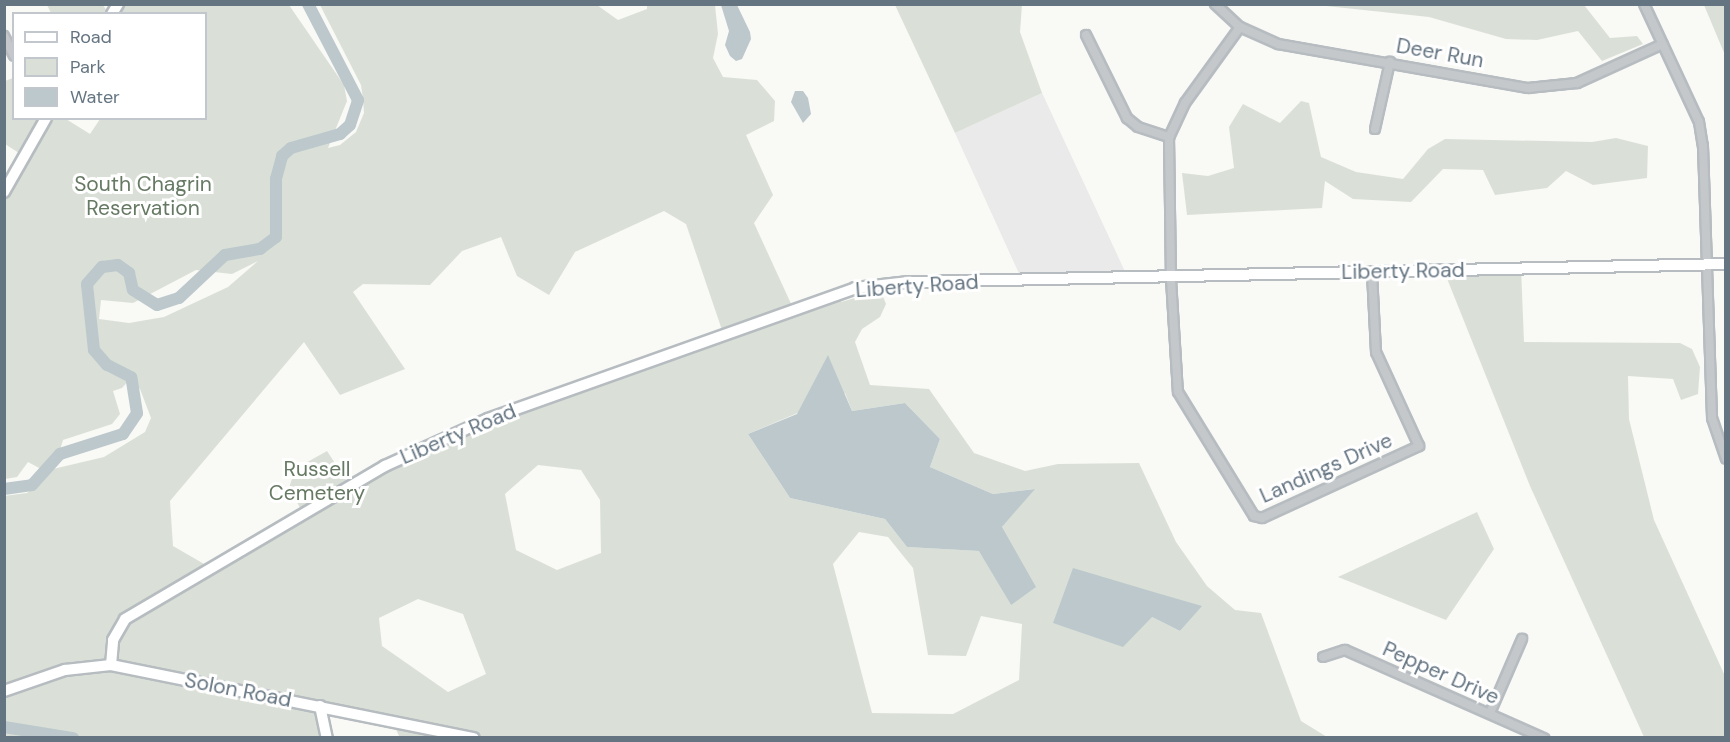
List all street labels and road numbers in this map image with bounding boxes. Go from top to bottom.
street label: Deer Run [1394,33,1486,73]
street label: Liberty Road [1341,257,1465,285]
street label: Liberty Road [855,269,979,303]
street label: Liberty Road [396,398,520,470]
street label: Landings Drive [1256,428,1396,508]
street label: Pepper Drive [1379,636,1503,710]
street label: Solon Road [182,667,294,713]

